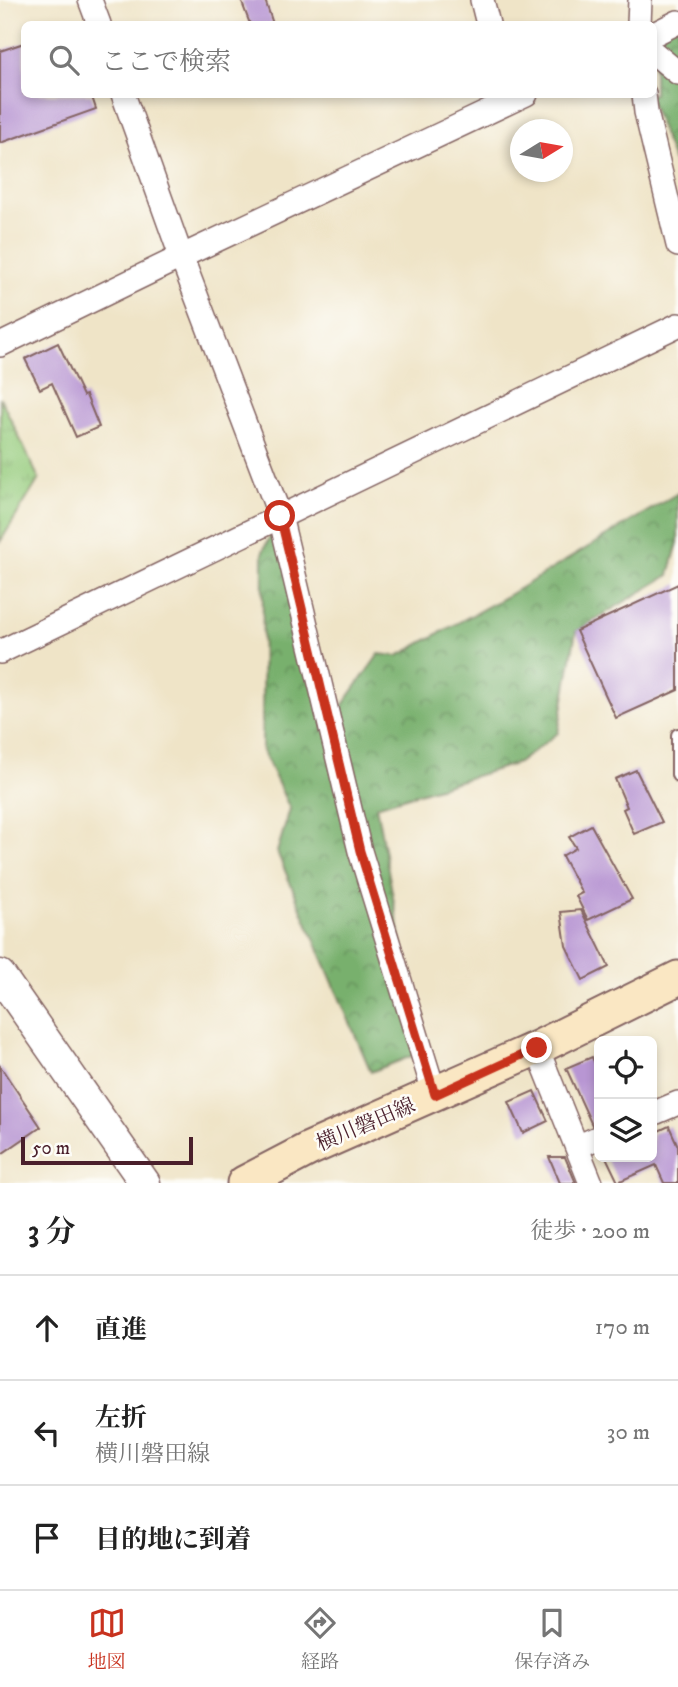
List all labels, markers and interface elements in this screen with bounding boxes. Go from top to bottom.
search box [21,21,657,98]
icon: search [45,41,83,79]
text: ここで検索 [101,46,231,79]
north arrow [510,119,573,182]
route start [264,500,295,531]
route end [521,1032,552,1063]
map controls [594,1036,657,1162]
button: locate [594,1036,657,1099]
street label: 横川磐田線 [313,1093,419,1157]
button: layers [594,1099,657,1162]
scale bar [21,1134,192,1166]
text: 50 m [32,1137,70,1160]
text: 3 分 [28,1214,76,1251]
text: 徒歩 · 200 m [530,1217,650,1246]
icon: ahead [28,1309,66,1347]
text: 170 m [595,1313,650,1342]
text: 直進 [95,1314,147,1347]
text: 左折 [95,1402,147,1435]
icon: left [28,1414,66,1452]
text: 30 m [607,1418,650,1447]
text: 横川磐田線 [95,1440,210,1469]
icon: arrive [28,1519,66,1557]
text: 目的地に到着 [95,1524,251,1557]
tab: 地図 [88,1604,126,1674]
tab: 経路 [301,1604,339,1674]
tab: 保存済み [514,1604,590,1674]

